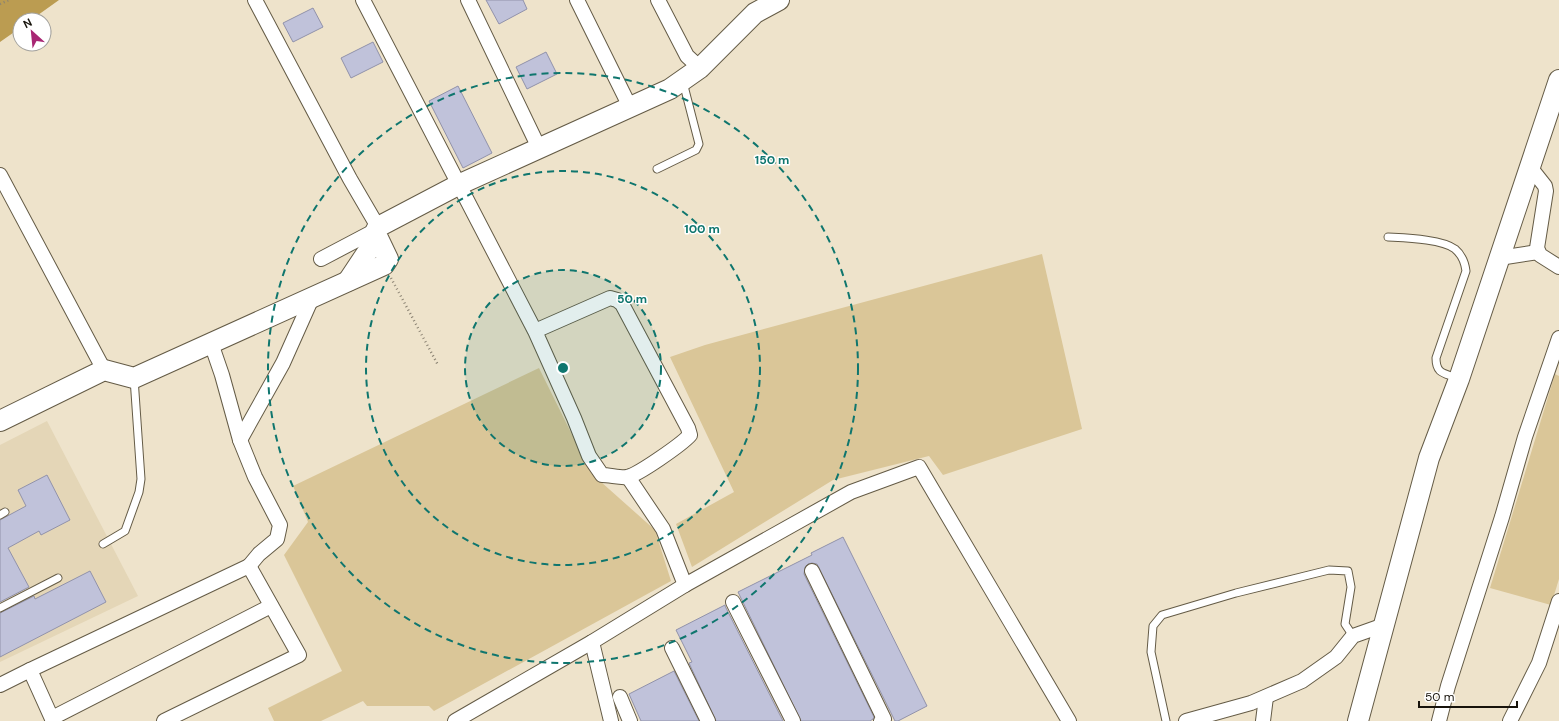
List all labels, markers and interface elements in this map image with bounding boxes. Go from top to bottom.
north arrow [12,12,52,52]
text: N [21,15,34,31]
text: 150 m [755,152,789,168]
text: 100 m [684,221,720,237]
text: 50 m [617,291,647,307]
centre of rings [556,361,570,375]
scale bar [1419,683,1517,709]
text: 50 m [1425,689,1454,705]

